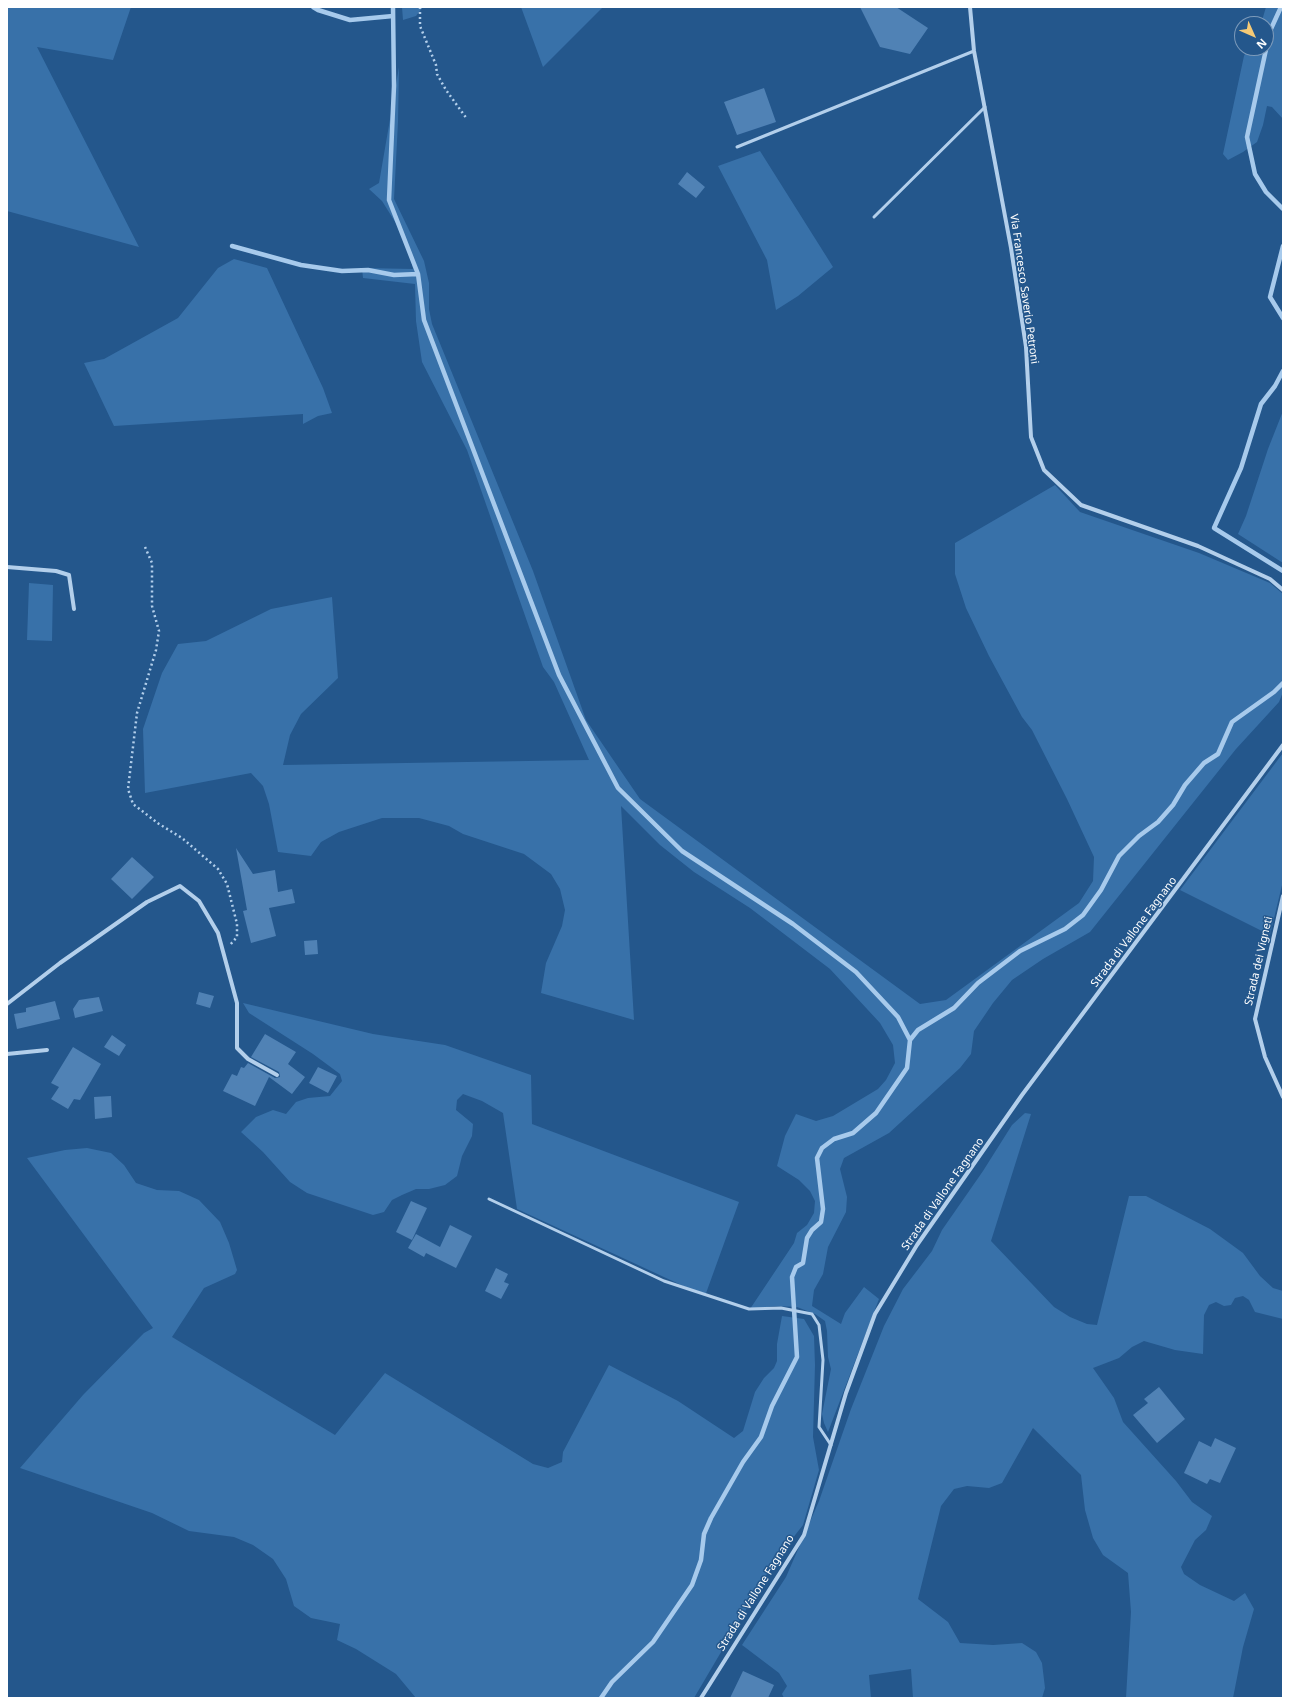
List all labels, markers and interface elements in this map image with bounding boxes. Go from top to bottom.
north arrow [1234,16,1274,56]
text: N [1254,36,1271,53]
street label: Via Francesco Saverio Petroni [1007,213,1041,365]
street label: Strada di Vallone Fagnano [1088,874,1180,990]
street label: Strada dei Vigneti [1242,915,1276,1007]
street label: Strada di Vallone Fagnano [899,1135,987,1253]
street label: Strada di Vallone Fagnano [715,1532,797,1654]

